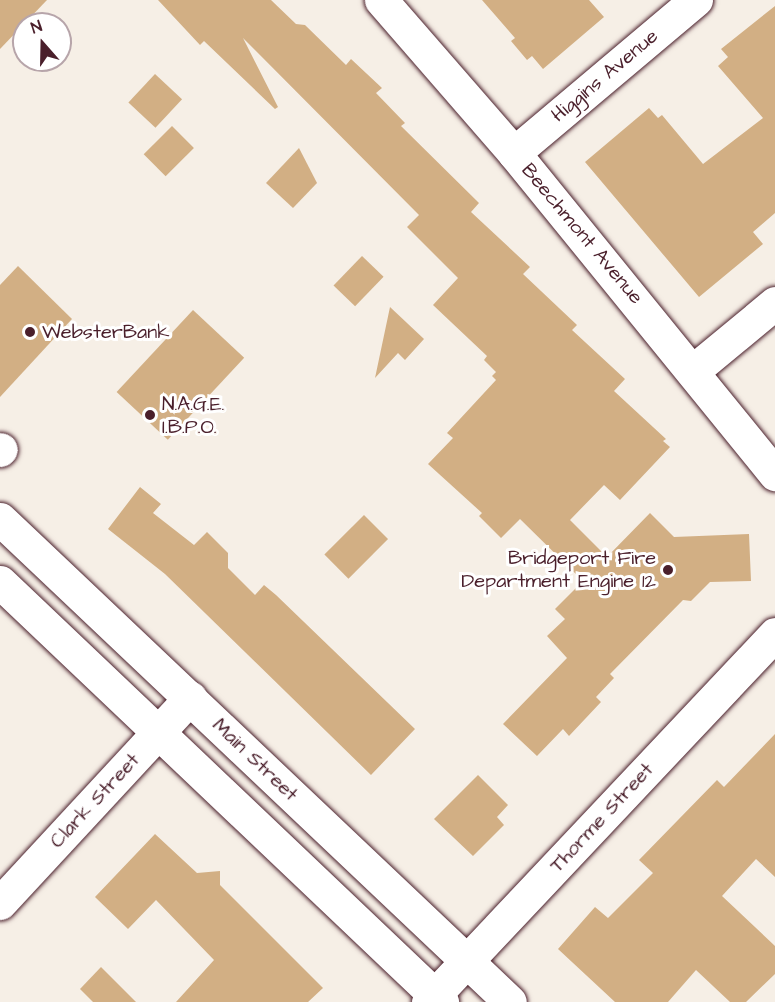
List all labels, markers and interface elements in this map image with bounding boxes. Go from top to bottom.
north arrow [12,12,72,72]
text: N [28,15,45,39]
street label: Higgins Avenue [547,24,663,128]
street label: Beechmont Avenue [516,159,648,309]
place label: WebsterBank [42,320,170,344]
marker: WebsterBank [23,325,37,339]
place label: N.A.G.E. I.B.P.O. [162,392,224,439]
marker: N.A.G.E. I.B.P.O. [143,408,157,422]
place label: Bridgeport Fire Department Engine 12 [461,546,656,593]
marker: Bridgeport Fire Department Engine 12 [661,563,675,577]
street label: Main Street [207,713,303,807]
street label: Clark Street [45,749,145,853]
street label: Thorme Street [545,758,659,878]

